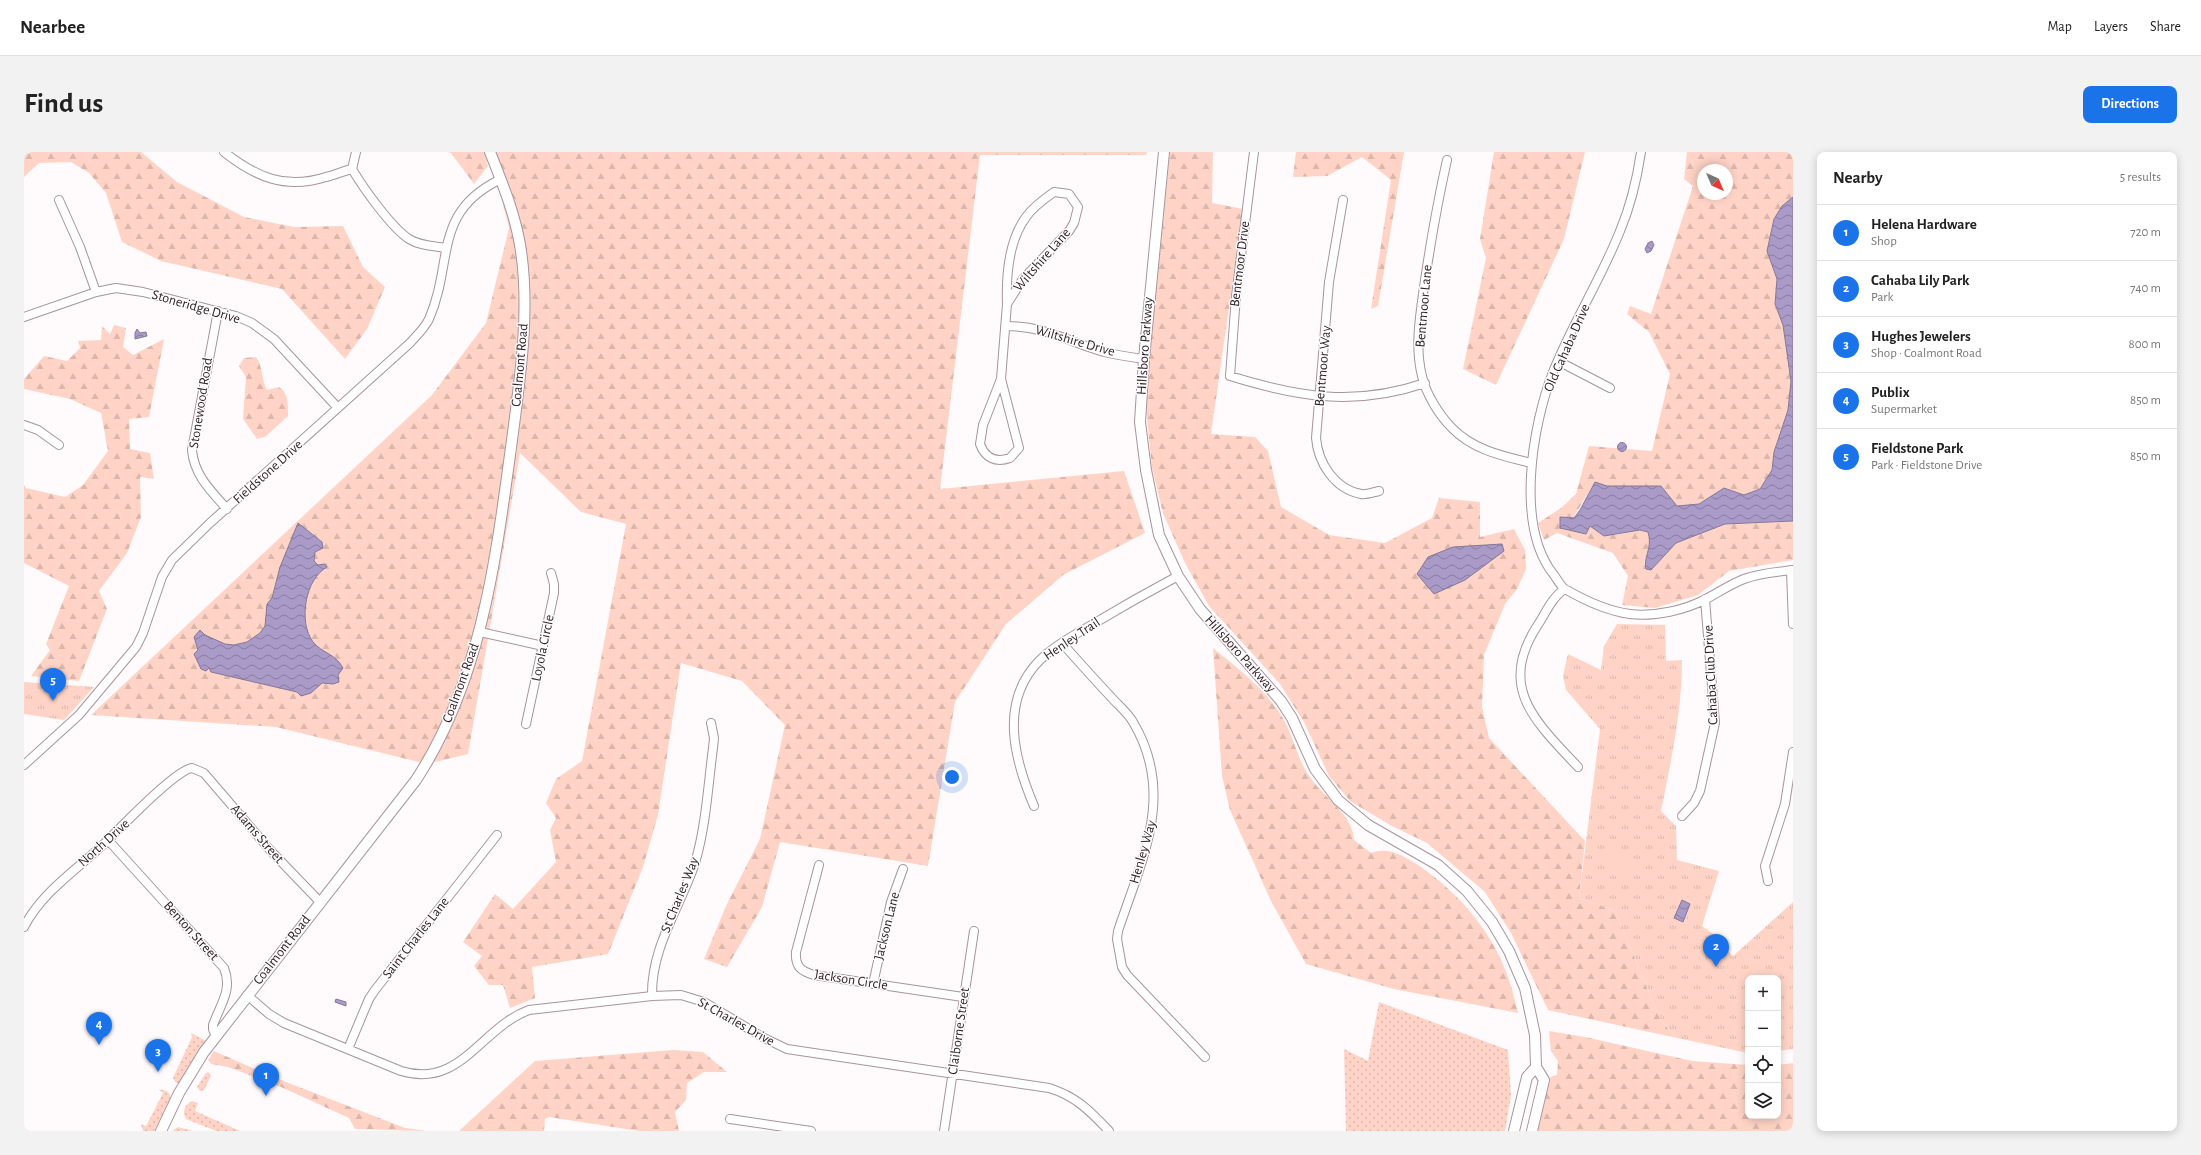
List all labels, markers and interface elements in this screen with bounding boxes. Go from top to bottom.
text: Nearbee [20,18,85,37]
text: Map [2047,20,2072,34]
text: Layers [2094,20,2128,34]
text: Share [2150,20,2181,34]
button: Directions [2083,86,2177,123]
text: Find us [24,90,103,118]
north arrow [1697,164,1733,200]
text: Nearby [1833,169,1883,186]
text: 5 results [2120,171,2161,184]
text: Helena Hardware [1871,217,1977,232]
street label: Bentmoor Drive [1228,220,1252,308]
street label: Wiltshire Lane [1011,226,1073,294]
text: 1 [1844,226,1848,239]
text: 720 m [2130,226,2161,239]
text: Shop [1871,235,1897,248]
street label: Bentmoor Lane [1413,264,1435,348]
text: Cahaba Lily Park [1871,273,1969,288]
text: 2 [1843,282,1849,295]
text: 740 m [2130,282,2161,295]
street label: Stoneridge Drive [150,288,242,326]
text: Park [1871,291,1893,304]
street label: Hillsboro Parkway [1135,296,1155,396]
street label: Old Cahaba Drive [1541,302,1593,394]
street label: Coalmont Road [509,323,531,407]
street label: Wiltshire Drive [1034,323,1116,359]
street label: Bentmoor Way [1312,325,1334,407]
text: Hughes Jewelers [1871,329,1971,344]
text: 3 [1843,338,1849,351]
text: 800 m [2129,338,2161,351]
text: Shop · Coalmont Road [1871,347,1982,360]
street label: Stonewood Road [187,357,215,449]
text: Publix [1871,385,1910,400]
text: 4 [1843,394,1849,407]
text: 850 m [2130,394,2161,407]
text: Supermarket [1871,403,1937,416]
street label: Fieldstone Drive [231,437,305,507]
text: Fieldstone Park [1871,441,1964,456]
text: 5 [1843,450,1849,463]
text: 850 m [2130,450,2161,463]
text: Park · Fieldstone Drive [1871,459,1982,472]
street label: Loyola Circle [529,613,557,683]
street label: Hillsboro Parkway [1202,613,1278,695]
street label: Henley Trail [1041,615,1103,663]
street label: Cahaba Club Drive [1701,625,1721,725]
street label: Coalmont Road [440,641,482,725]
pin: 5 [40,668,66,701]
your location [942,767,962,787]
street label: Adams Street [228,802,287,867]
street label: North Drive [76,816,132,870]
street label: Henley Way [1127,819,1159,885]
street label: St Charles Way [658,855,702,935]
street label: Jackson Lane [872,891,902,961]
street label: Saint Charles Lane [380,895,452,981]
street label: Benton Street [161,899,221,964]
street label: Coalmont Road [251,913,313,987]
pin: 2 [1703,934,1729,967]
street label: Jackson Circle [813,967,889,993]
map controls [1745,975,1781,1119]
button: + [1745,975,1781,1011]
street label: Claiborne Street [946,986,972,1076]
street label: St Charles Drive [695,995,777,1049]
button: − [1745,1011,1781,1047]
pin: 4 [86,1012,112,1045]
pin: 3 [145,1039,171,1072]
button: locate [1745,1047,1781,1083]
pin: 1 [253,1063,279,1096]
button: layers [1745,1083,1781,1119]

